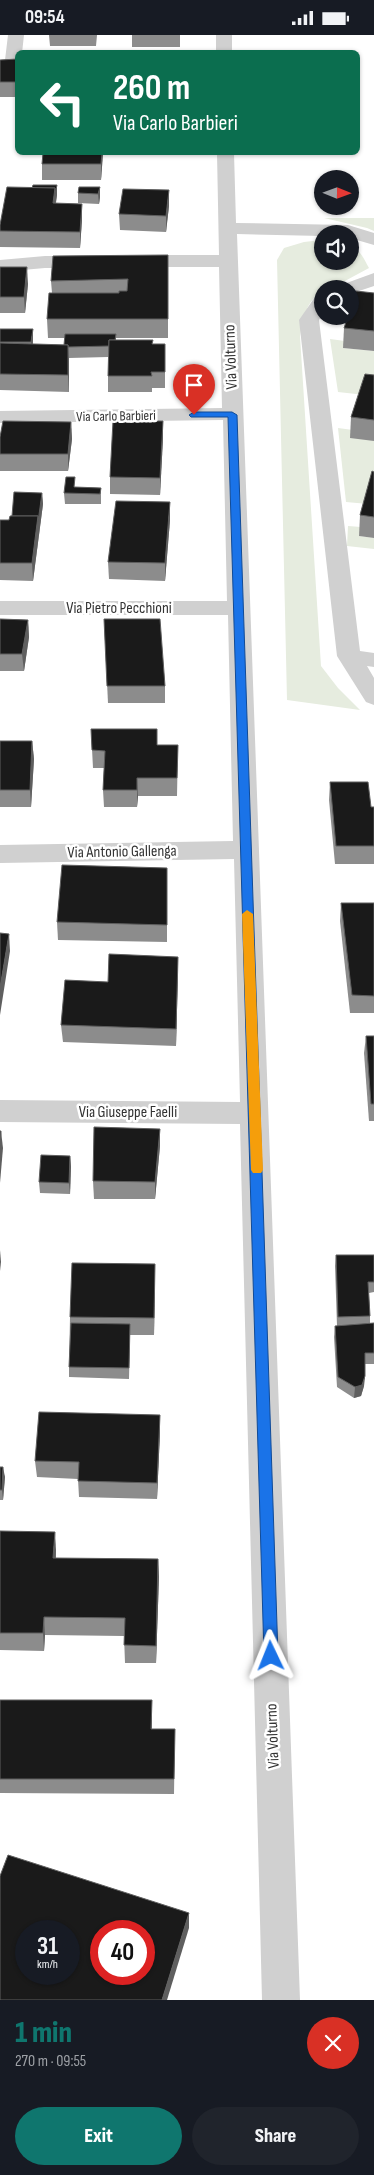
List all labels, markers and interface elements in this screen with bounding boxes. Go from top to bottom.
text: 09:54 [25,6,65,29]
text: 260 m [113,67,190,110]
icon: left [30,70,95,135]
text: Via Carlo Barbieri [113,110,238,137]
north arrow [314,170,359,215]
map controls [314,170,359,325]
button: sound [314,225,359,270]
button: search [314,280,359,325]
street label: Via Volturno [220,324,242,390]
pin [173,364,215,415]
icon: arrive [180,371,208,399]
street label: Via Carlo Barbieri [76,407,156,425]
street label: Via Pietro Pecchioni [66,599,172,618]
street label: Via Antonio Gallenga [67,842,177,862]
street label: Via Giuseppe Faelli [79,1103,177,1122]
position arrow [244,1629,296,1681]
street label: Via Volturno [262,1703,284,1769]
speed limit sign: 40 [90,1920,155,1985]
text: 31 [37,1931,58,1962]
text: km/h [37,1957,58,1972]
text: 1 min [15,2015,72,2051]
button: close [307,2017,359,2069]
text: 270 m · 09:55 [15,2052,86,2071]
button: Exit [15,2107,182,2165]
button: Share [192,2107,359,2165]

